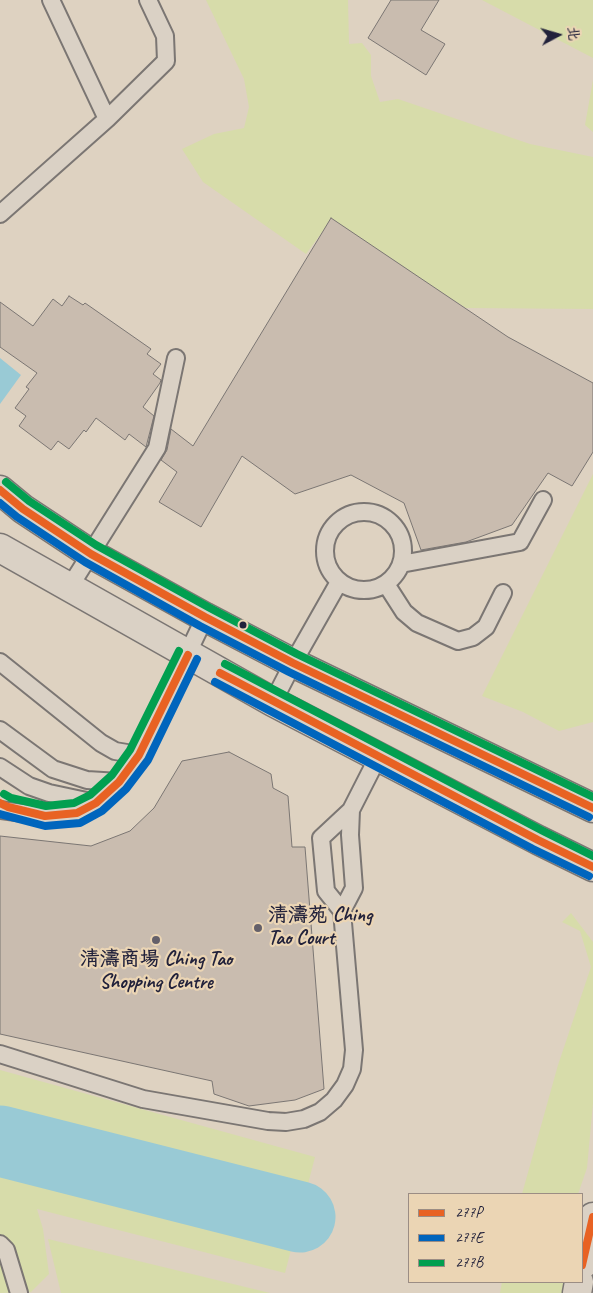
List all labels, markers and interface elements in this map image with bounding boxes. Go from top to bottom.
north arrow [533,10,583,60]
text: 北 [564,26,583,41]
unlabelled marker [238,620,248,630]
place label: 清濤苑 Ching Tao Court [268,904,372,951]
marker: 清濤苑 Ching Tao Court [252,922,264,934]
marker: 清濤商場 Ching Tao Shopping Centre [150,934,162,946]
place label: 清濤商場 Ching Tao Shopping Centre [80,948,232,995]
legend [408,1193,583,1283]
text: 277P [455,1203,482,1222]
text: 277E [455,1228,483,1247]
text: 277B [455,1253,483,1272]

